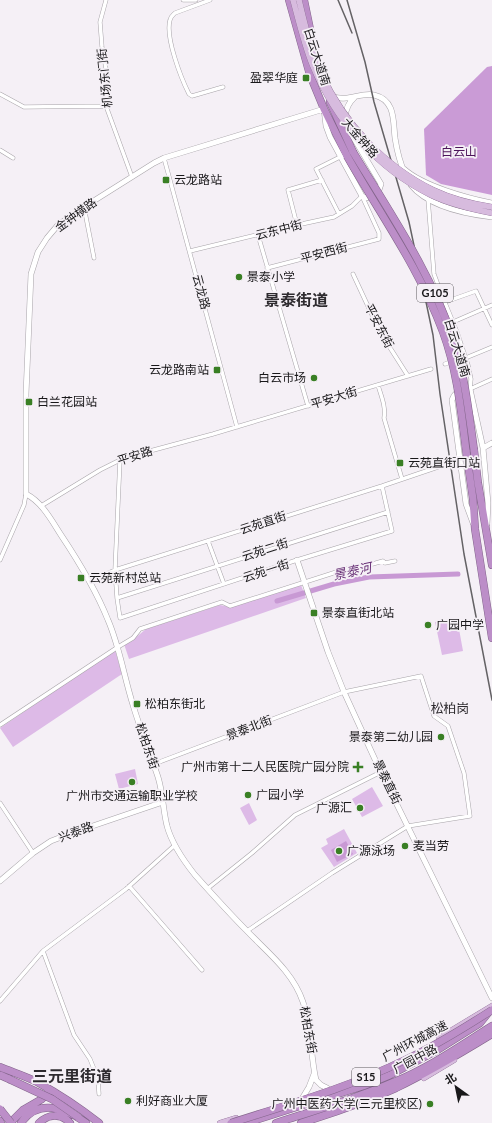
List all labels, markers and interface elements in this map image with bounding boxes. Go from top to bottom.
street label: 白云大道南 [301,26,334,88]
street label: 机场东门街 [94,47,115,109]
place label: 盈翠华庭 [250,70,298,85]
marker: 盈翠华庭 [301,73,311,83]
street label: 大金钟路 [339,115,382,161]
park label: 白云山 [441,144,477,159]
place label: 云龙路站 [174,172,222,187]
marker: 云龙路站 [161,175,171,185]
street label: 金钟横路 [52,194,100,235]
street label: 云东中街 [254,216,304,243]
street label: 平安西街 [299,239,349,266]
place label: 景泰小学 [247,269,295,284]
marker: 景泰小学 [234,272,244,282]
street label: 云龙路 [190,273,213,311]
road number: G105 [417,284,453,302]
district label: 景泰街道 [264,290,328,309]
street label: 平安东街 [362,301,397,350]
street label: 白云大道南 [442,317,473,379]
place label: 云龙路南站 [149,362,209,377]
marker: 云龙路南站 [212,365,222,375]
place label: 白云市场 [258,370,306,385]
marker: 白云市场 [309,373,319,383]
street label: 平安大街 [309,383,359,412]
place label: 白兰花园站 [37,394,97,409]
marker: 白兰花园站 [24,397,34,407]
street label: 平安路 [115,443,154,468]
place label: 云苑直街口站 [408,455,480,470]
marker: 云苑直街口站 [395,458,405,468]
street label: 云苑直街 [238,508,288,537]
street label: 云苑二街 [240,535,290,564]
street label: 云苑一街 [241,556,291,585]
water label: 景泰河 [331,558,376,583]
place label: 云苑新村总站 [89,570,161,585]
marker: 云苑新村总站 [76,573,86,583]
place label: 景泰直街北站 [322,605,394,620]
marker: 景泰直街北站 [309,608,319,618]
place label: 广园中学 [436,617,484,632]
marker: 广园中学 [423,620,433,630]
place label: 松柏东街北 [145,696,205,711]
marker: 松柏东街北 [132,699,142,709]
district label: 松柏岗 [430,700,470,716]
street label: 景泰北街 [224,712,274,743]
street label: 松柏东街 [133,721,162,771]
place label: 景泰第二幼儿园 [349,729,433,744]
marker: 景泰第二幼儿园 [436,732,446,742]
street label: 景泰直街 [370,757,405,807]
place label: 广州市第十二人民医院广园分院 [181,759,349,774]
marker: 广州市第十二人民医院广园分院 [352,761,364,773]
marker: 广州市交通运输职业学校 [127,777,137,787]
place label: 广园小学 [256,787,304,802]
place label: 广州市交通运输职业学校 [66,788,198,803]
marker: 广园小学 [243,790,253,800]
place label: 广源汇 [316,800,352,815]
marker: 广源汇 [355,803,365,813]
street label: 兴泰路 [56,818,95,845]
place label: 麦当劳 [413,838,449,853]
marker: 麦当劳 [400,841,410,851]
place label: 广源泳场 [347,843,395,858]
marker: 广源泳场 [334,846,344,856]
street label: 松柏东街 [297,1005,320,1055]
street label: 广州环城高速 [379,1017,450,1064]
street label: 广园中路 [390,1041,439,1076]
district label: 三元里街道 [32,1066,112,1085]
north arrow [436,1067,476,1107]
road number: S15 [352,1068,380,1086]
text: 北 [442,1070,458,1087]
place label: 利好商业大厦 [136,1093,208,1108]
marker: 利好商业大厦 [123,1096,133,1106]
place label: 广州中医药大学(三元里校区) [272,1096,422,1111]
marker: 广州中医药大学(三元里校区) [425,1099,435,1109]

